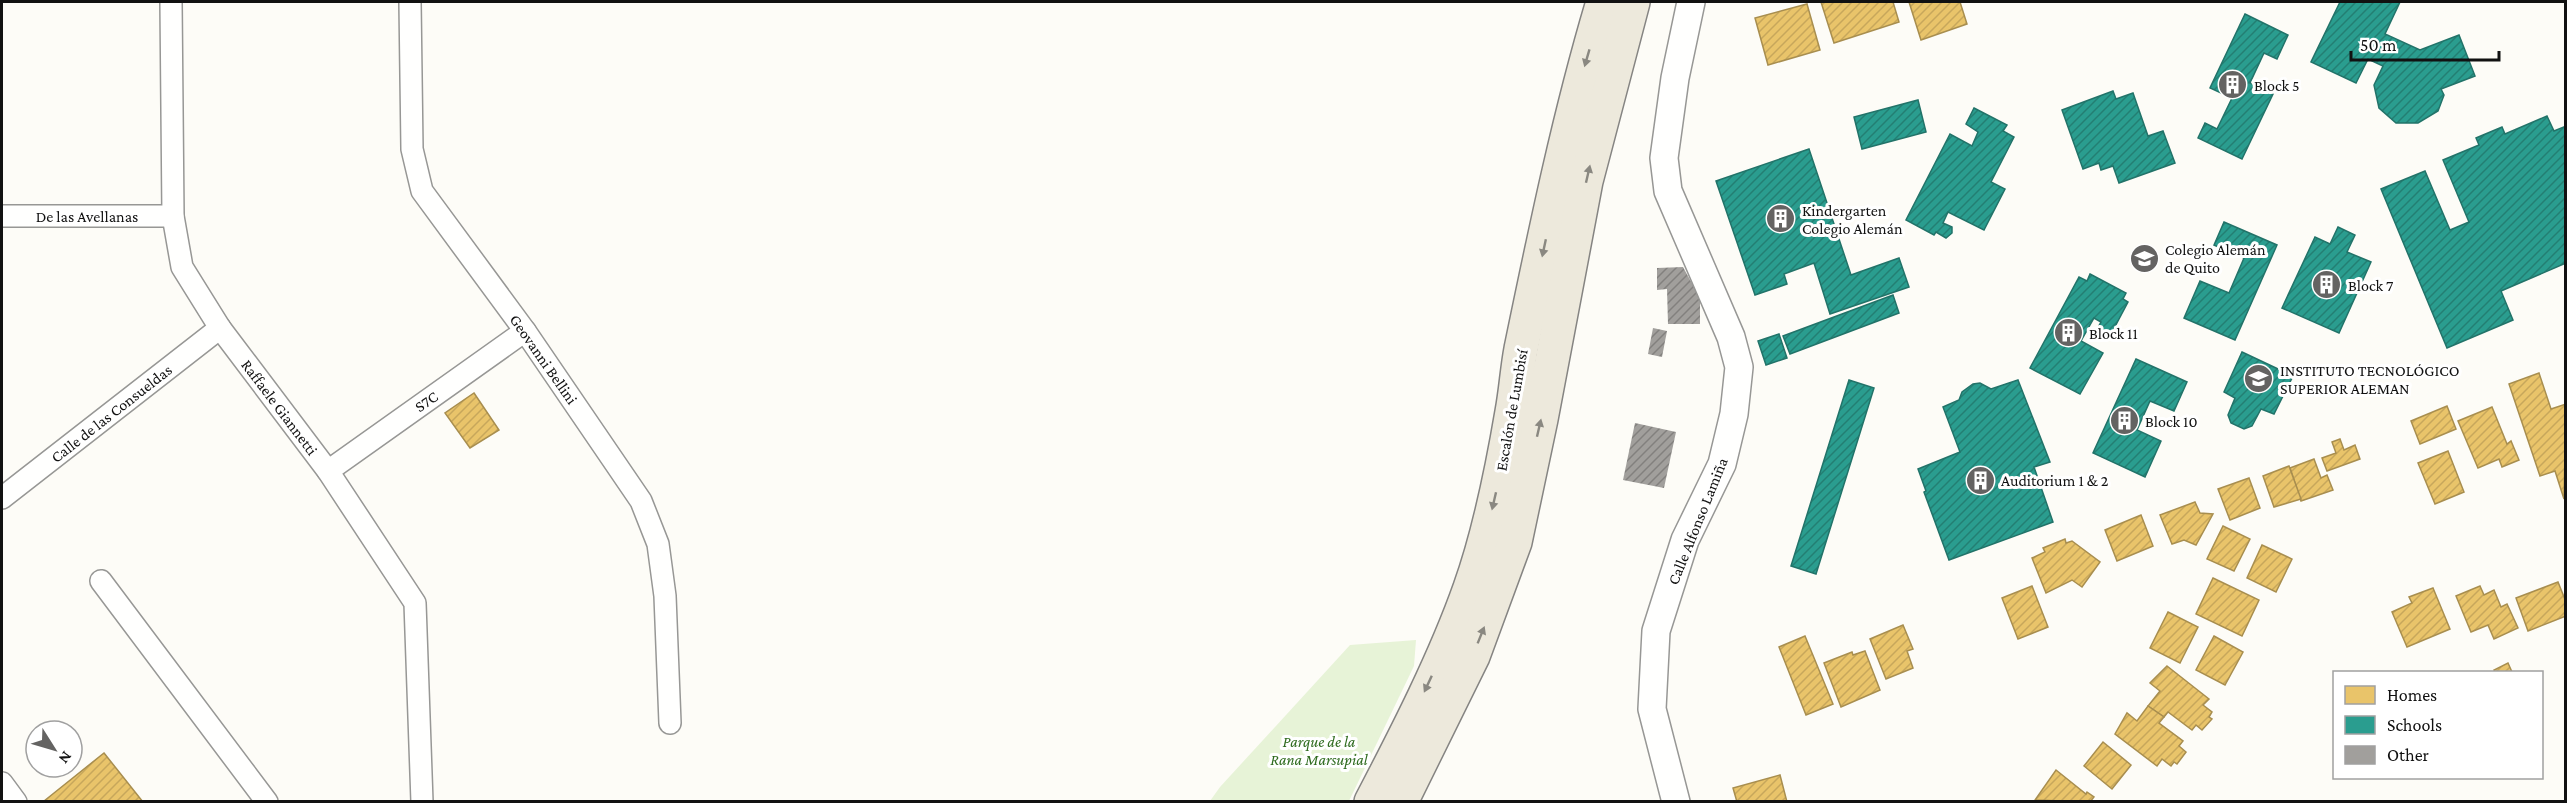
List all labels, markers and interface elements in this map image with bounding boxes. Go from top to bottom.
scale bar [2351,24,2500,62]
text: 50 m [2360,35,2397,55]
one-way arrow [1581,48,1591,67]
building icon: Block 5 [2217,69,2249,101]
place label: Block 5 [2254,77,2300,94]
one-way arrow [1583,165,1593,184]
place label: Kindergarten Colegio Alemán [1802,202,1903,238]
building icon: Kindergarten Colegio Alemán [1765,203,1797,235]
street label: De las Avellanas [36,208,138,225]
one-way arrow [1539,238,1548,257]
place label: Colegio Alemán de Quito [2165,241,2266,276]
school or university icon: Colegio Alemán de Quito [2128,242,2160,274]
building icon: Block 7 [2311,269,2343,301]
place label: Block 7 [2348,277,2394,294]
street label: Geovanni Bellini [506,311,581,407]
building icon: Block 11 [2052,317,2084,349]
place label: Block 11 [2089,325,2138,342]
street label: Escalón de Lumbisí [1492,347,1531,472]
street label: Raffaele Giannetti [238,356,321,458]
street label: Calle de las Consueldas [48,361,175,466]
place label: INSTITUTO TECNOLÓGICO SUPERIOR ALEMAN [2280,362,2459,397]
school or university icon: INSTITUTO TECNOLÓGICO SUPERIOR ALEMAN [2243,363,2275,395]
street label: S7C [412,388,441,415]
building icon: Block 10 [2108,405,2140,437]
place label: Block 10 [2145,413,2197,430]
one-way arrow [1535,419,1545,437]
street label: Calle Alfonso Lamiña [1664,455,1731,587]
building icon: Auditorium 1 & 2 [1964,464,1996,496]
place label: Auditorium 1 & 2 [2001,472,2109,489]
one-way arrow [1488,491,1498,510]
one-way arrow [1477,626,1486,644]
legend [2333,671,2543,779]
one-way arrow [1424,675,1433,692]
text: Homes [2387,685,2437,705]
text: Schools [2387,715,2442,735]
north arrow [24,719,84,779]
park label: Parque de la Rana Marsupial [1270,733,1369,769]
text: Other [2387,745,2430,765]
text: N [55,748,76,767]

